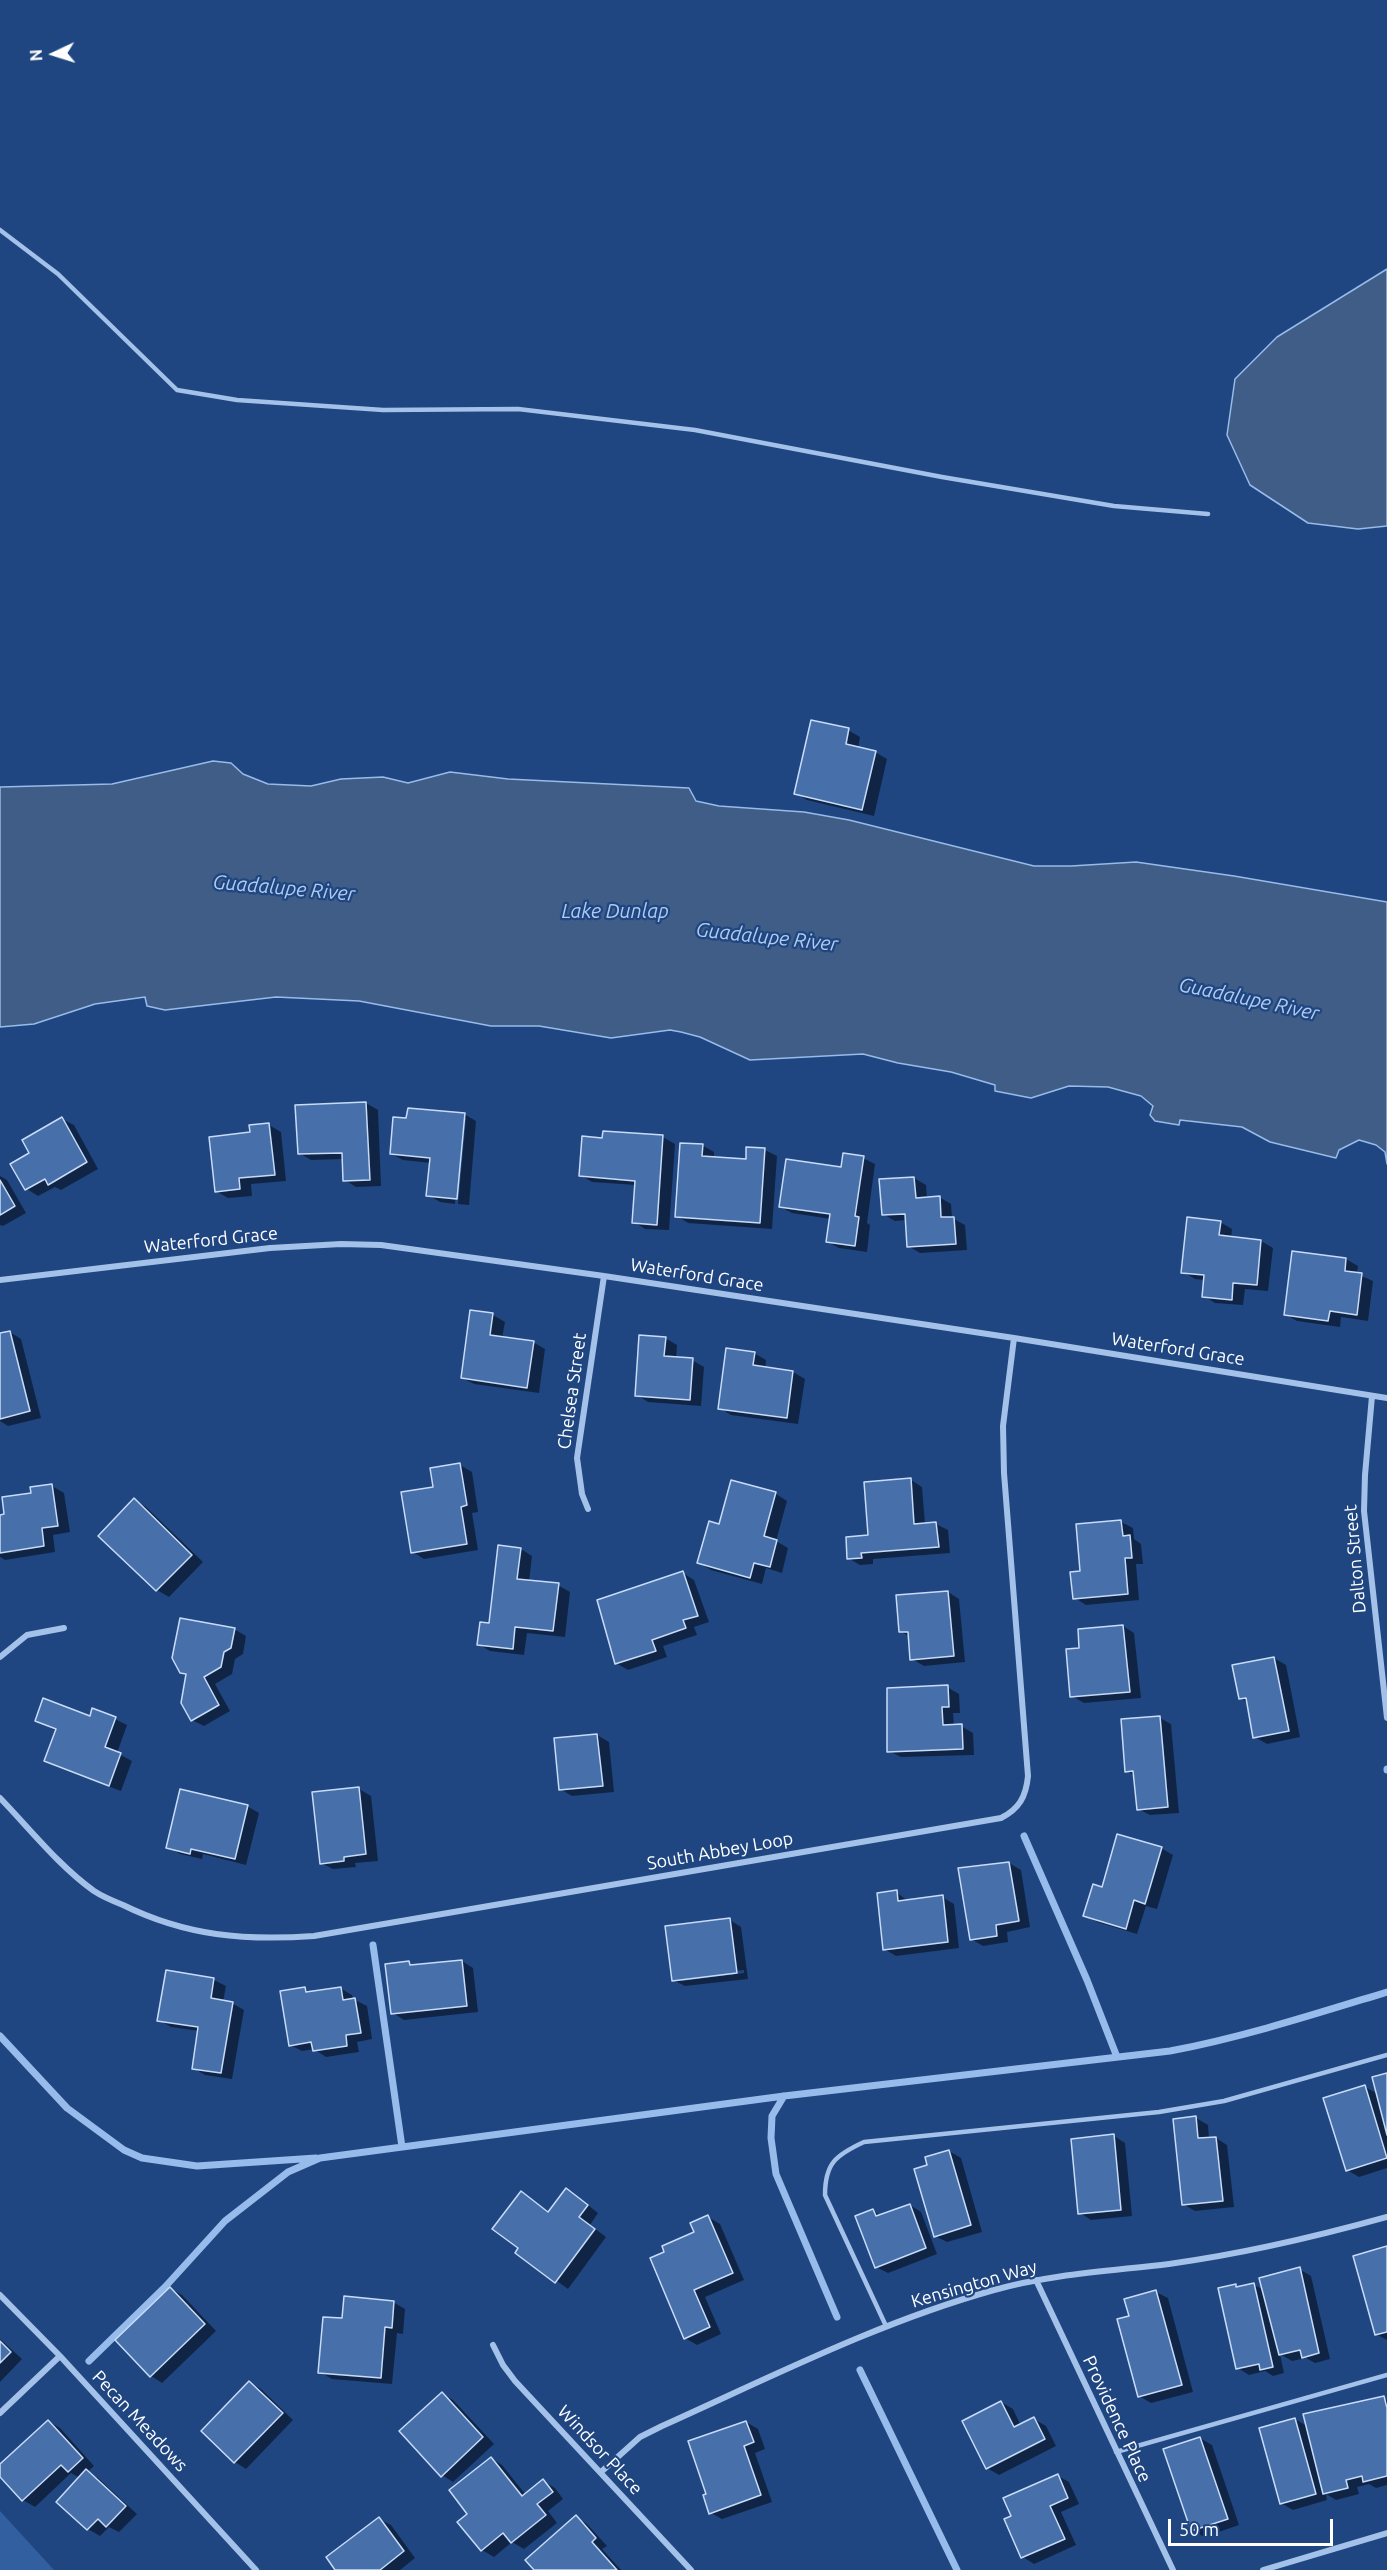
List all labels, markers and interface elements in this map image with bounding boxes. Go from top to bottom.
north arrow [24,24,84,84]
text: N [27,49,45,62]
water label: Guadalupe River [212,870,356,906]
water label: Lake Dunlap [561,899,669,923]
water label: Guadalupe River [695,918,839,956]
water label: Guadalupe River [1177,972,1321,1026]
street label: Waterford Grace [143,1222,279,1258]
street label: Waterford Grace [629,1254,765,1296]
street label: Waterford Grace [1110,1328,1246,1370]
street label: Chelsea Street [553,1331,591,1451]
street label: Dalton Street [1339,1504,1371,1614]
street label: South Abbey Loop [645,1828,795,1874]
street label: Kensington Way [909,2256,1039,2312]
street label: Providence Place [1078,2352,1156,2486]
street label: Pecan Meadows [88,2366,192,2476]
street label: Windsor Place [553,2401,647,2499]
scale bar [1171,2507,1336,2545]
text: 50 m [1179,2519,1219,2539]

